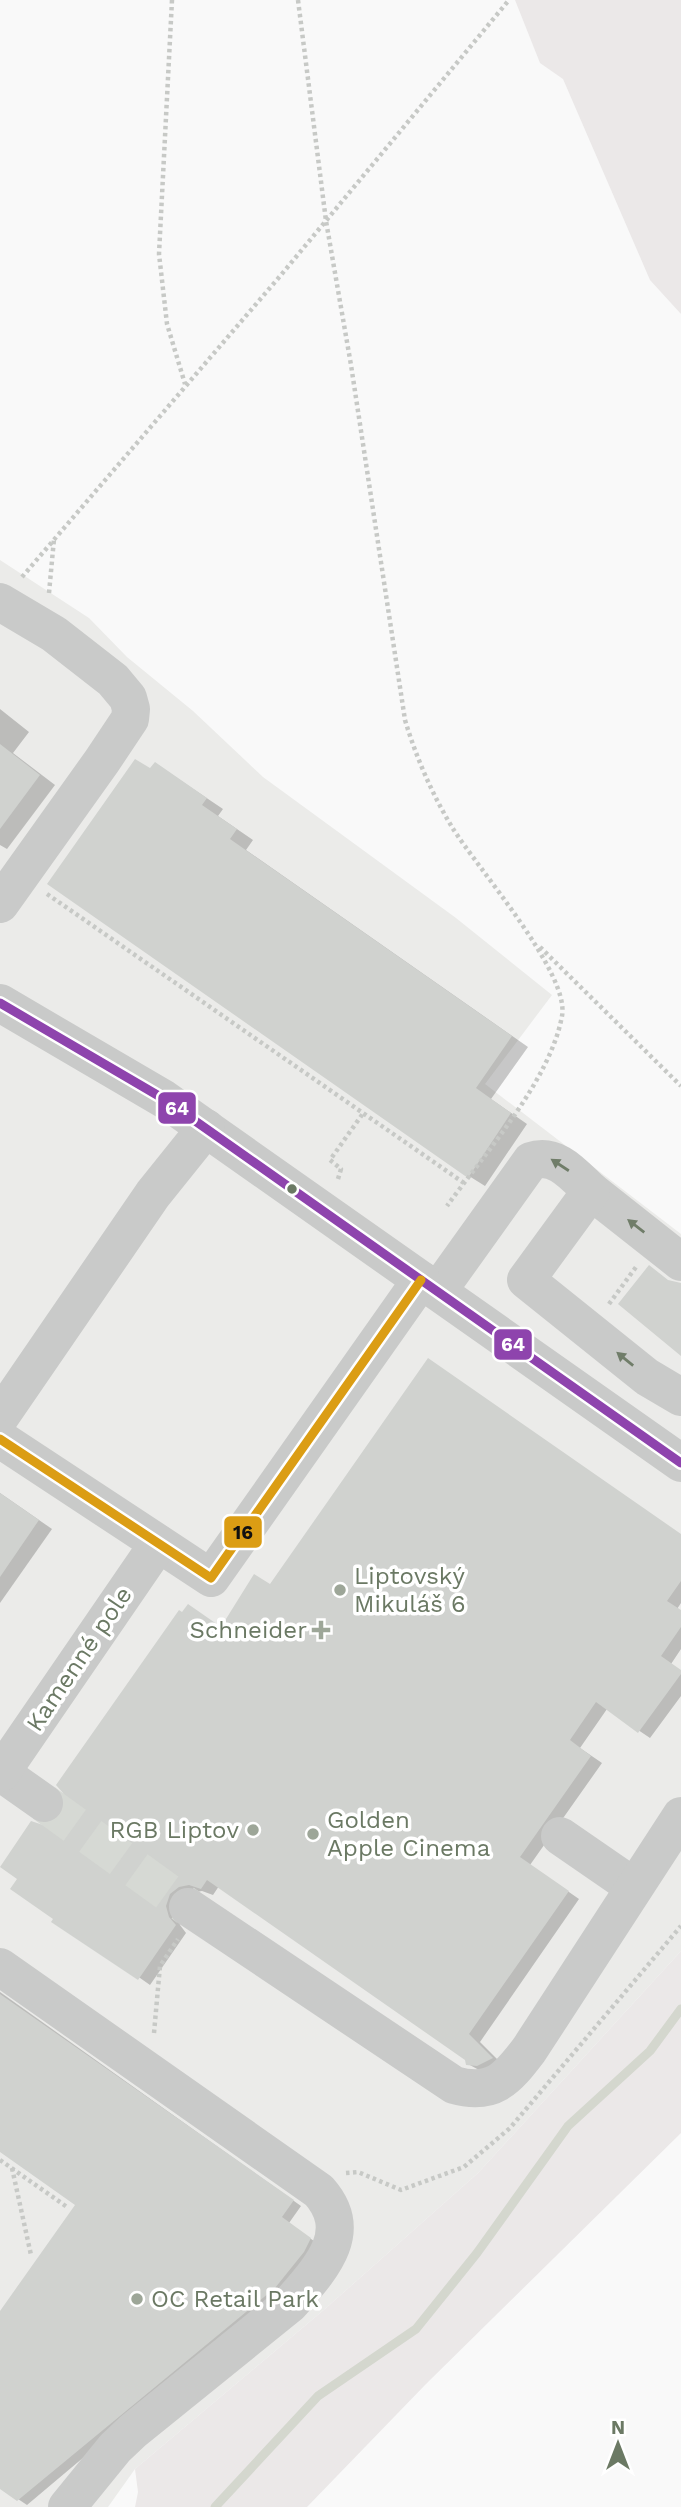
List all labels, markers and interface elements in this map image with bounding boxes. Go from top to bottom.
line badge: 64 [157,1091,197,1125]
text: 64 [165,1097,189,1120]
one-way arrow [551,1159,570,1172]
unlabelled marker [285,1182,299,1196]
one-way arrow [628,1219,645,1234]
line badge: 64 [493,1328,533,1361]
text: 64 [501,1333,525,1356]
one-way arrow [616,1351,634,1366]
line badge: 16 [223,1515,263,1549]
text: 16 [233,1521,253,1544]
place label: Liptovský Mikuláš 6 [354,1562,466,1618]
street label: Kamenné pole [20,1581,138,1737]
marker: Liptovský Mikuláš 6 [332,1582,348,1598]
place label: Schneider [190,1616,307,1644]
marker: Schneider [313,1622,329,1638]
place label: Golden Apple Cinema [327,1806,490,1862]
place label: RGB Liptov [109,1816,240,1844]
marker: RGB Liptov [245,1822,261,1838]
marker: Golden Apple Cinema [305,1826,321,1842]
place label: OC Retail Park [151,2285,319,2313]
marker: OC Retail Park [129,2291,145,2307]
north arrow [583,2409,653,2479]
text: N [611,2416,625,2439]

